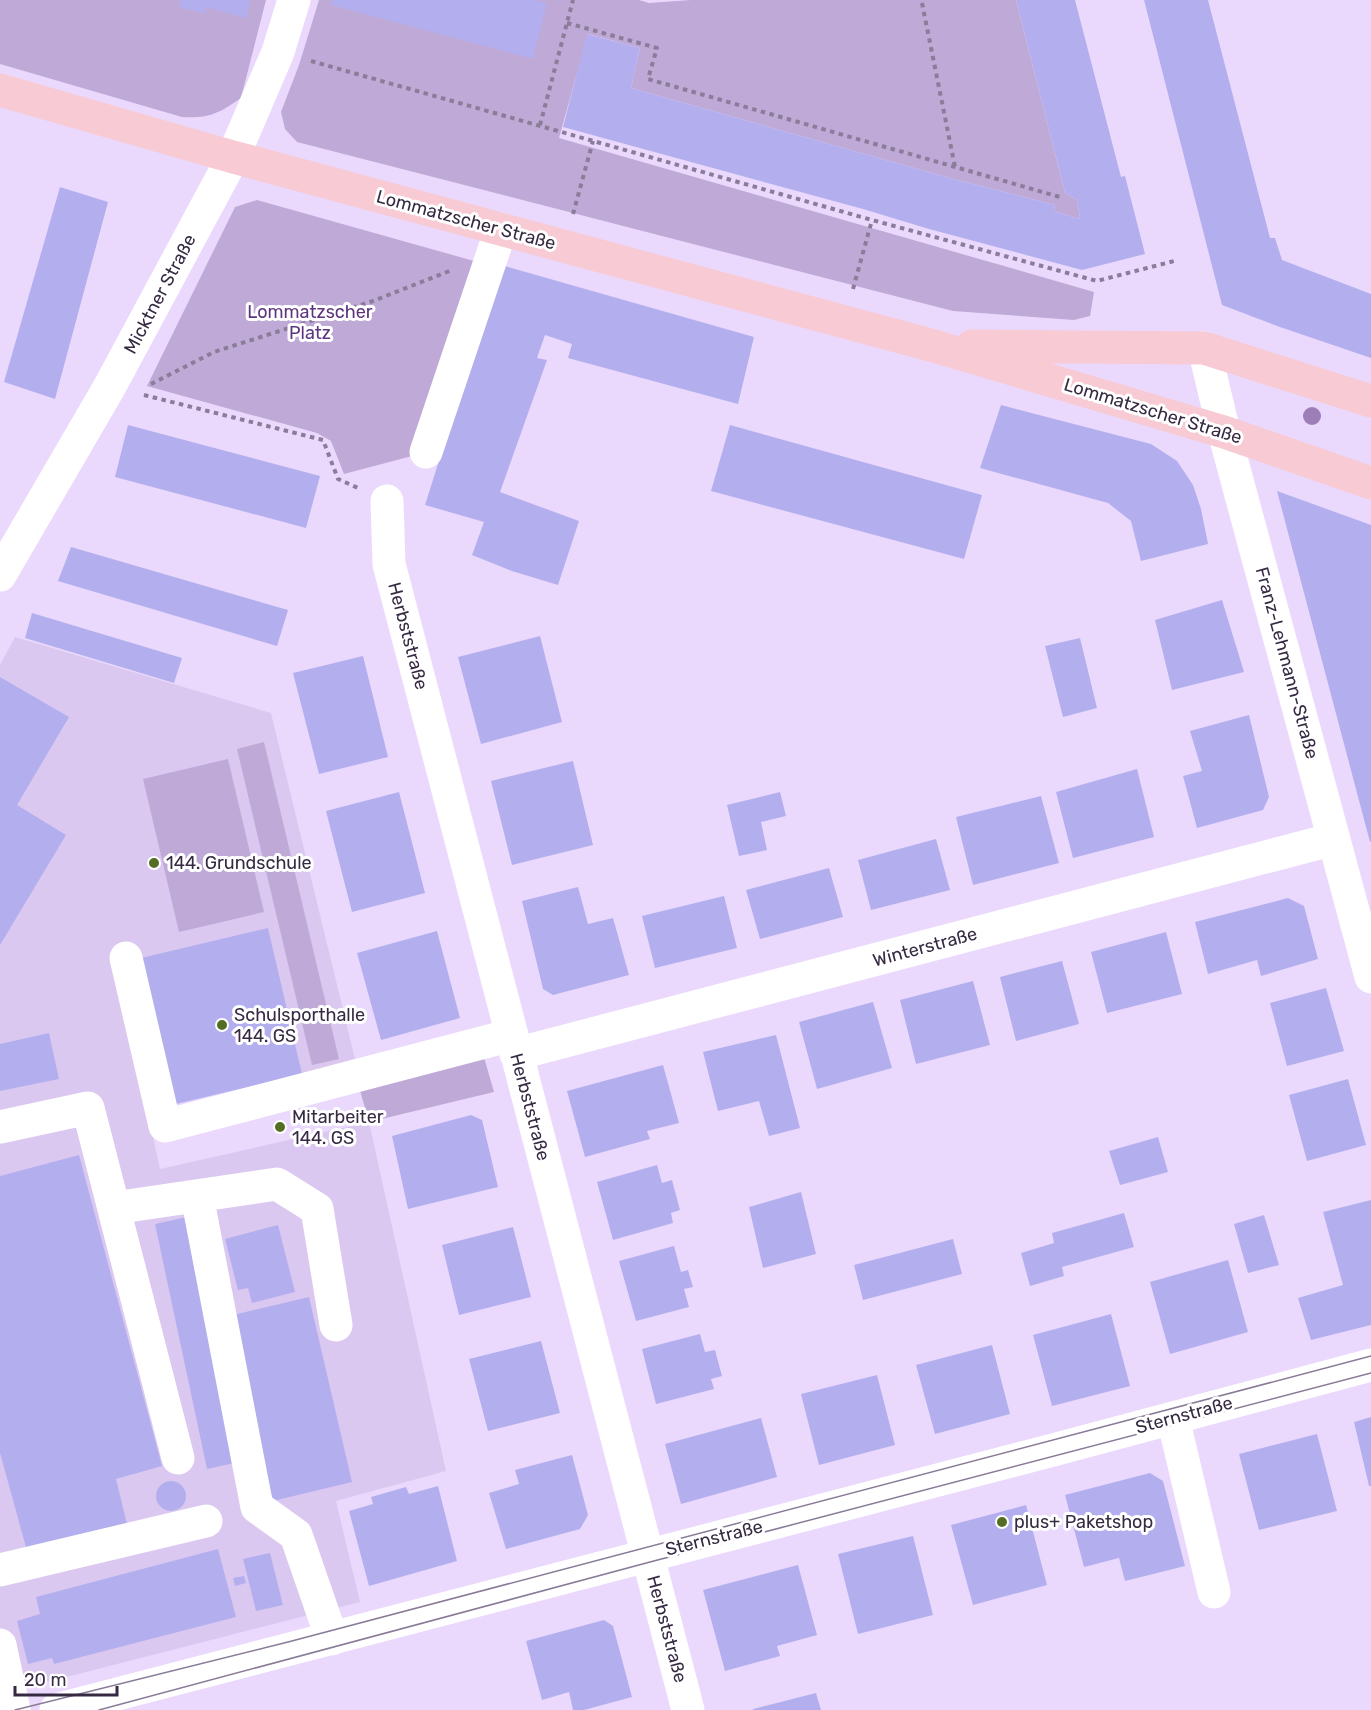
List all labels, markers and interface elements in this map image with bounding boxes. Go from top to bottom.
street label: Lommatzscher Straße [374,185,558,255]
street label: Micktner Straße [119,230,201,358]
park label: Lommatzscher Platz [247,301,373,344]
street label: Lommatzscher Straße [1061,373,1245,449]
street label: Franz-Lehmann-Straße [1251,565,1323,761]
street label: Herbststraße [383,580,433,692]
place label: 144. Grundschule [166,852,312,874]
marker: 144. Grundschule [147,856,161,870]
street label: Winterstraße [870,923,980,971]
place label: Schulsporthalle 144. GS [234,1004,365,1047]
marker: Schulsporthalle 144. GS [215,1018,229,1032]
street label: Herbststraße [505,1051,555,1163]
place label: Mitarbeiter 144. GS [292,1106,384,1149]
marker: Mitarbeiter 144. GS [273,1120,287,1134]
street label: Sternstraße [1133,1391,1235,1439]
place label: plus+ Paketshop [1014,1511,1153,1533]
street label: Sternstraße [663,1515,765,1561]
marker: plus+ Paketshop [995,1515,1009,1529]
street label: Herbststraße [642,1573,692,1685]
scale bar [15,1659,117,1697]
text: 20 m [24,1669,66,1691]

